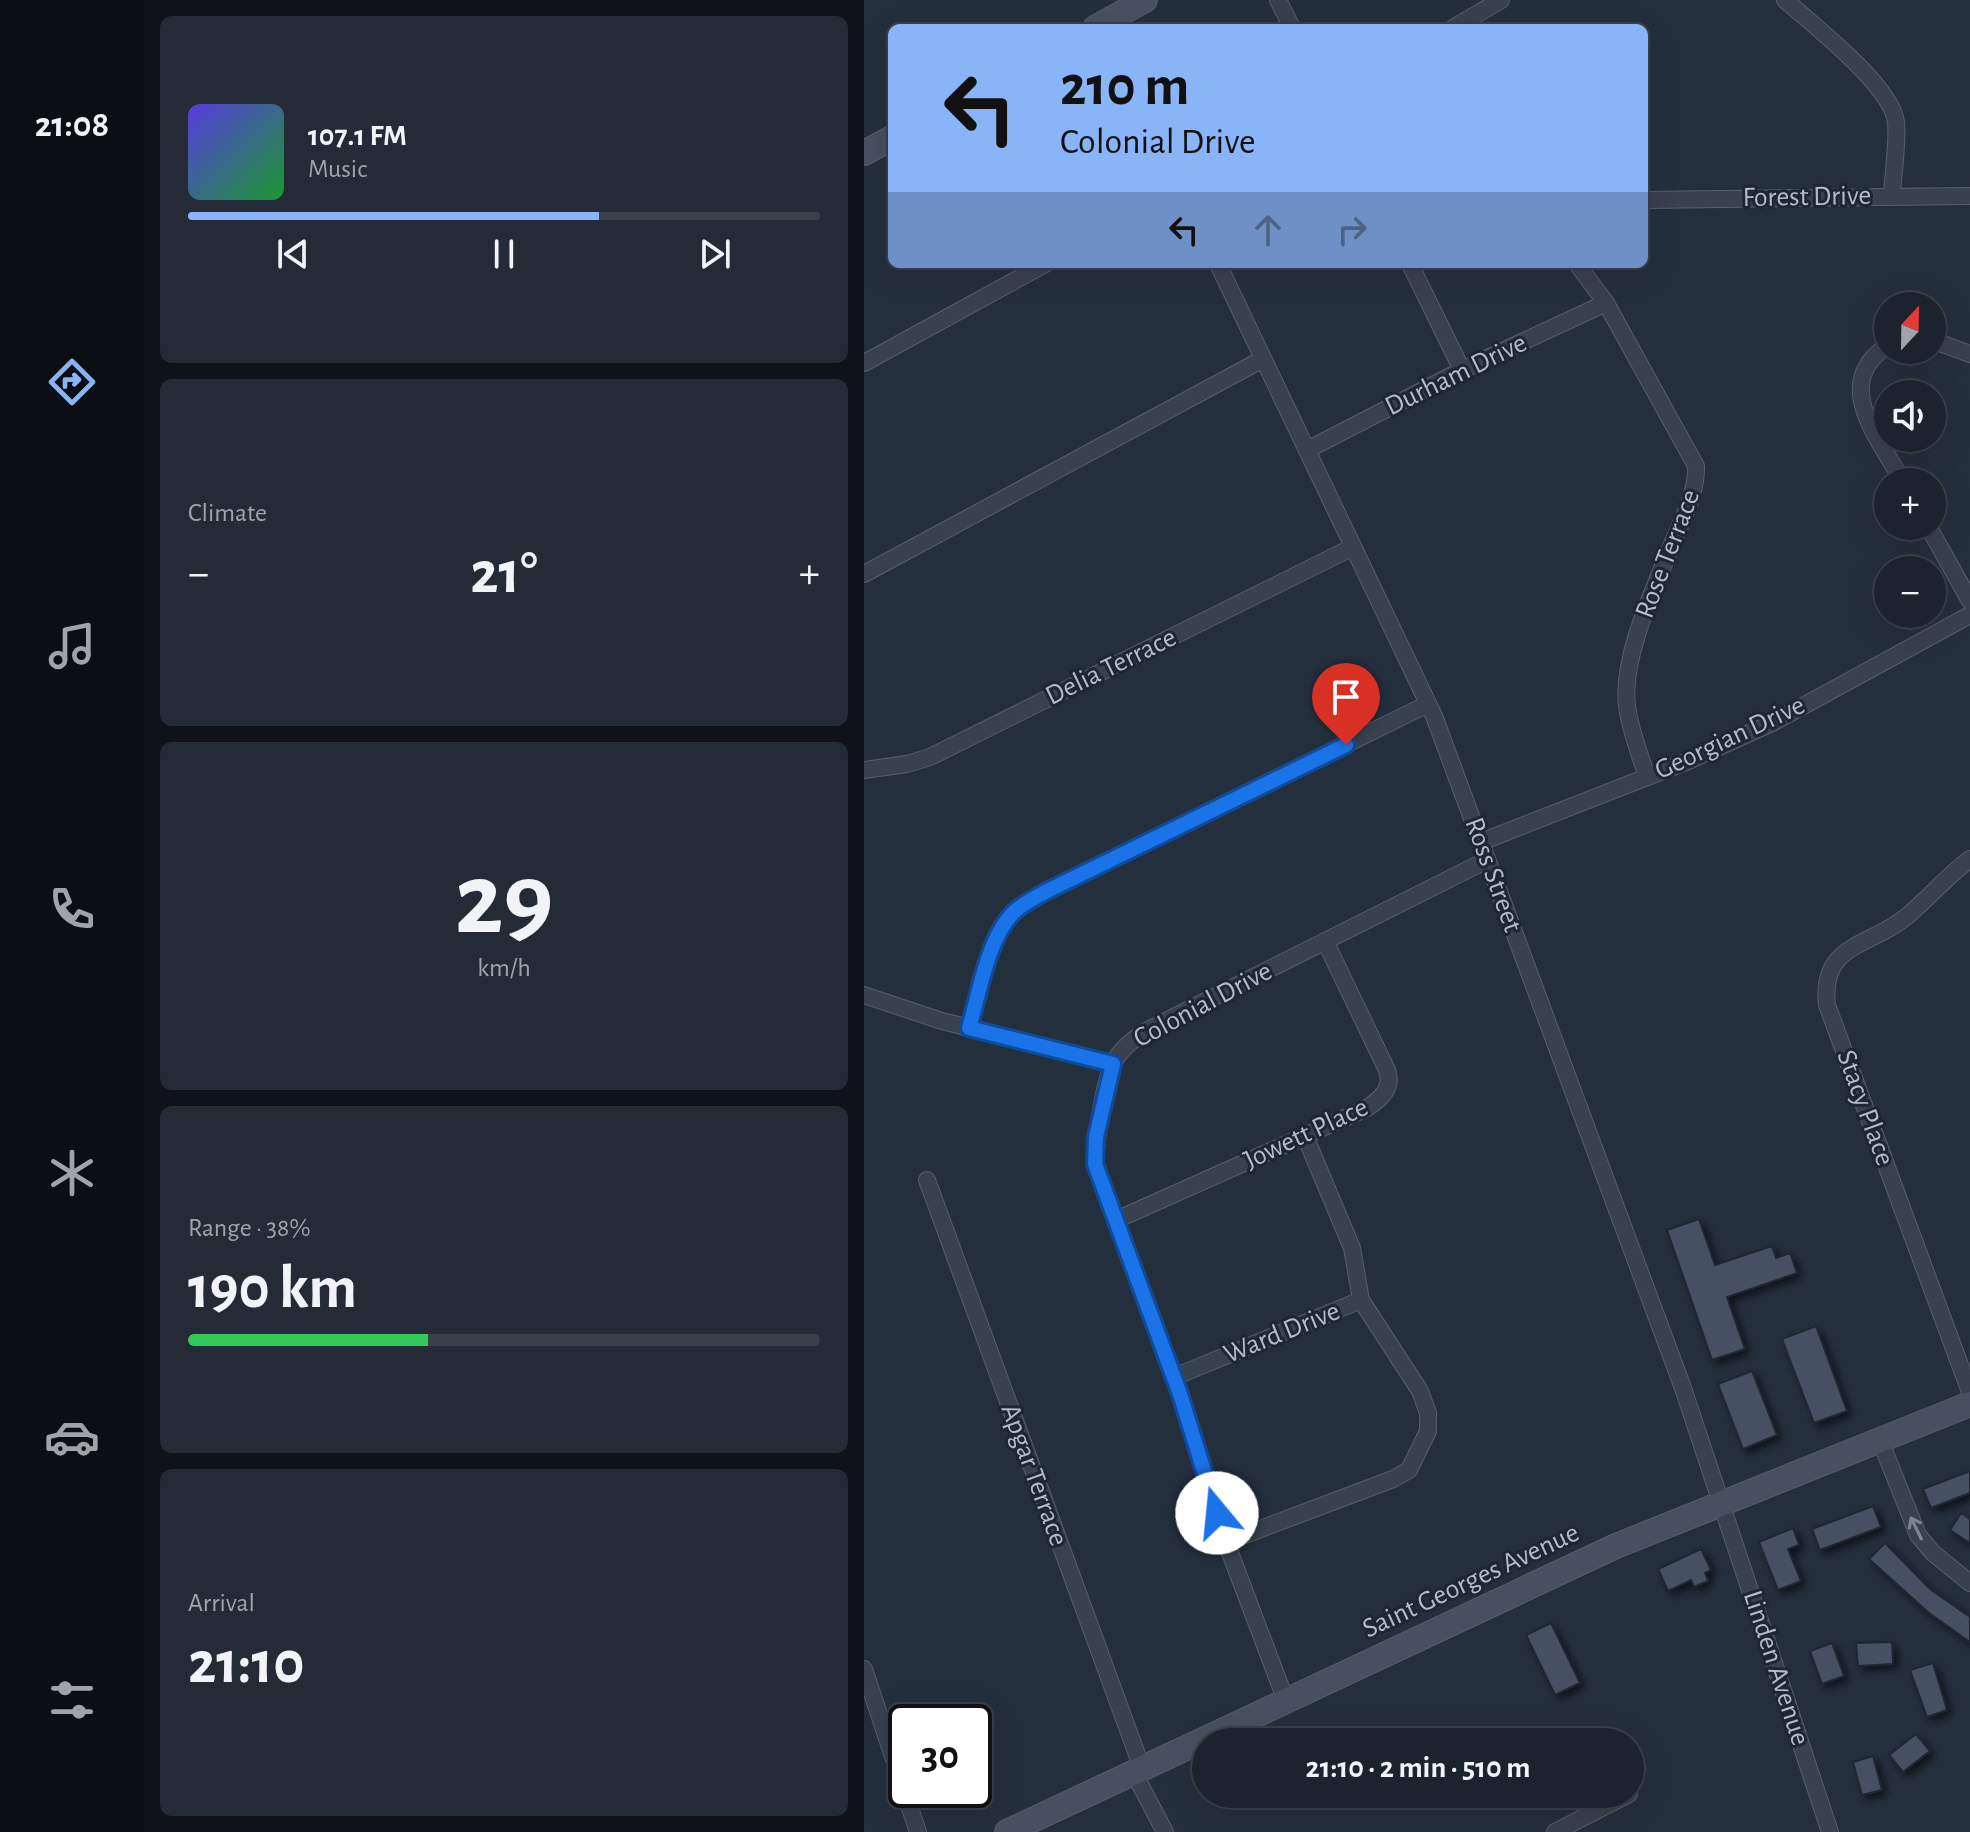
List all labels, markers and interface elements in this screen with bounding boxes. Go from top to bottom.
icon: left [928,56,1032,160]
text: 210 m [1060,59,1189,115]
text: 21:08 [35,107,109,143]
text: 107.1 FM [308,121,407,151]
text: Colonial Drive [1060,124,1256,160]
text: Music [308,156,367,182]
street label: Forest Drive [1742,182,1872,212]
icon: left [1162,208,1206,252]
icon: ahead [1246,208,1290,252]
icon: right [1330,208,1374,252]
icon: previous [271,232,315,276]
icon: pause [482,232,526,276]
icon: next [693,232,737,276]
north arrow [1874,292,1946,364]
map controls [1874,292,1946,628]
street label: Durham Drive [1381,329,1531,421]
icon: directions [44,354,100,410]
button: sound [1874,380,1946,452]
button: + [1874,468,1946,540]
street label: Rose Terrace [1631,486,1705,622]
text: Climate [188,500,267,526]
text: 21° [470,544,538,604]
text: − [188,552,209,596]
text: + [799,552,820,596]
button: − [1874,556,1946,628]
icon: music [44,618,100,674]
street label: Delia Terrace [1041,623,1181,711]
pin [1312,663,1380,745]
icon: arrive [1324,675,1368,719]
street label: Georgian Drive [1651,691,1809,785]
street label: Ross Street [1459,814,1527,936]
text: 29 [454,849,554,953]
icon: phone [44,881,100,937]
text: km/h [477,955,531,981]
street label: Colonial Drive [1129,957,1277,1053]
street label: Stacy Place [1831,1047,1899,1169]
street label: Jowett Place [1240,1093,1372,1175]
icon: climate [44,1145,100,1201]
text: Range · 38% [188,1215,311,1241]
text: 190 km [188,1259,357,1319]
street label: Ward Drive [1220,1297,1344,1369]
street label: Apgar Terrace [995,1400,1073,1550]
icon: car [44,1409,100,1465]
position arrow [1175,1471,1259,1555]
one-way arrow [1908,1517,1923,1541]
street label: Saint Georges Avenue [1359,1519,1583,1643]
street label: Linden Avenue [1738,1587,1814,1749]
text: Arrival [188,1590,255,1616]
text: 21:10 [188,1634,304,1694]
icon: filters [44,1672,100,1728]
speed limit sign: 30 [888,1704,992,1808]
text: 21:10 · 2 min · 510 m [1306,1753,1530,1783]

